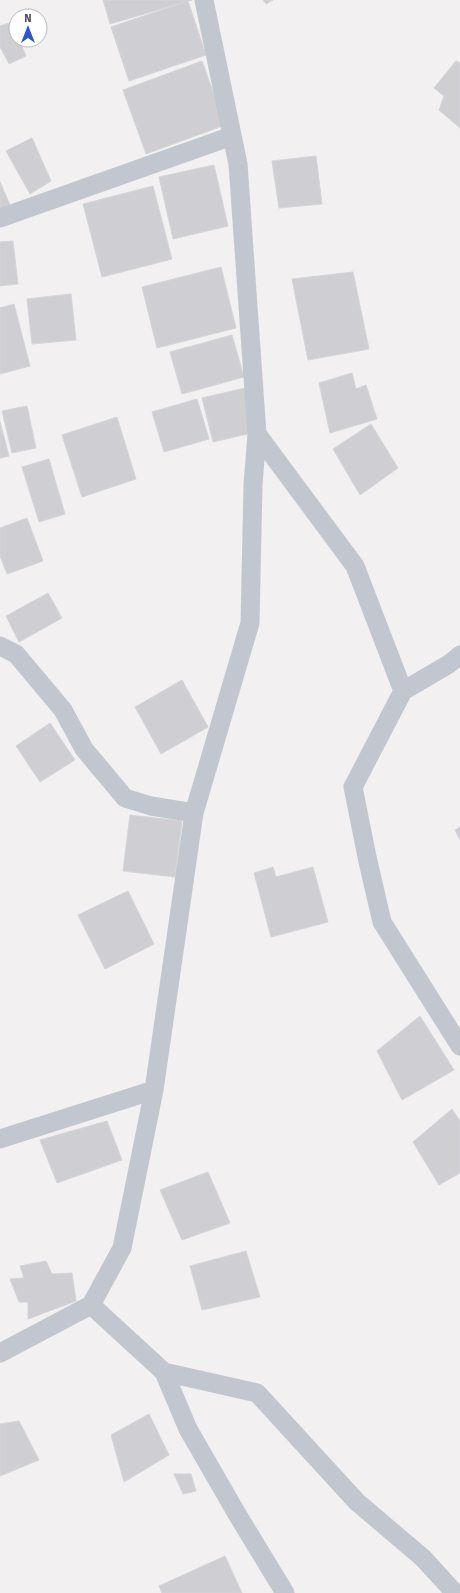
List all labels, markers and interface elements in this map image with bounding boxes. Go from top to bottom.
north arrow [8,8,48,48]
text: N [24,12,32,25]

